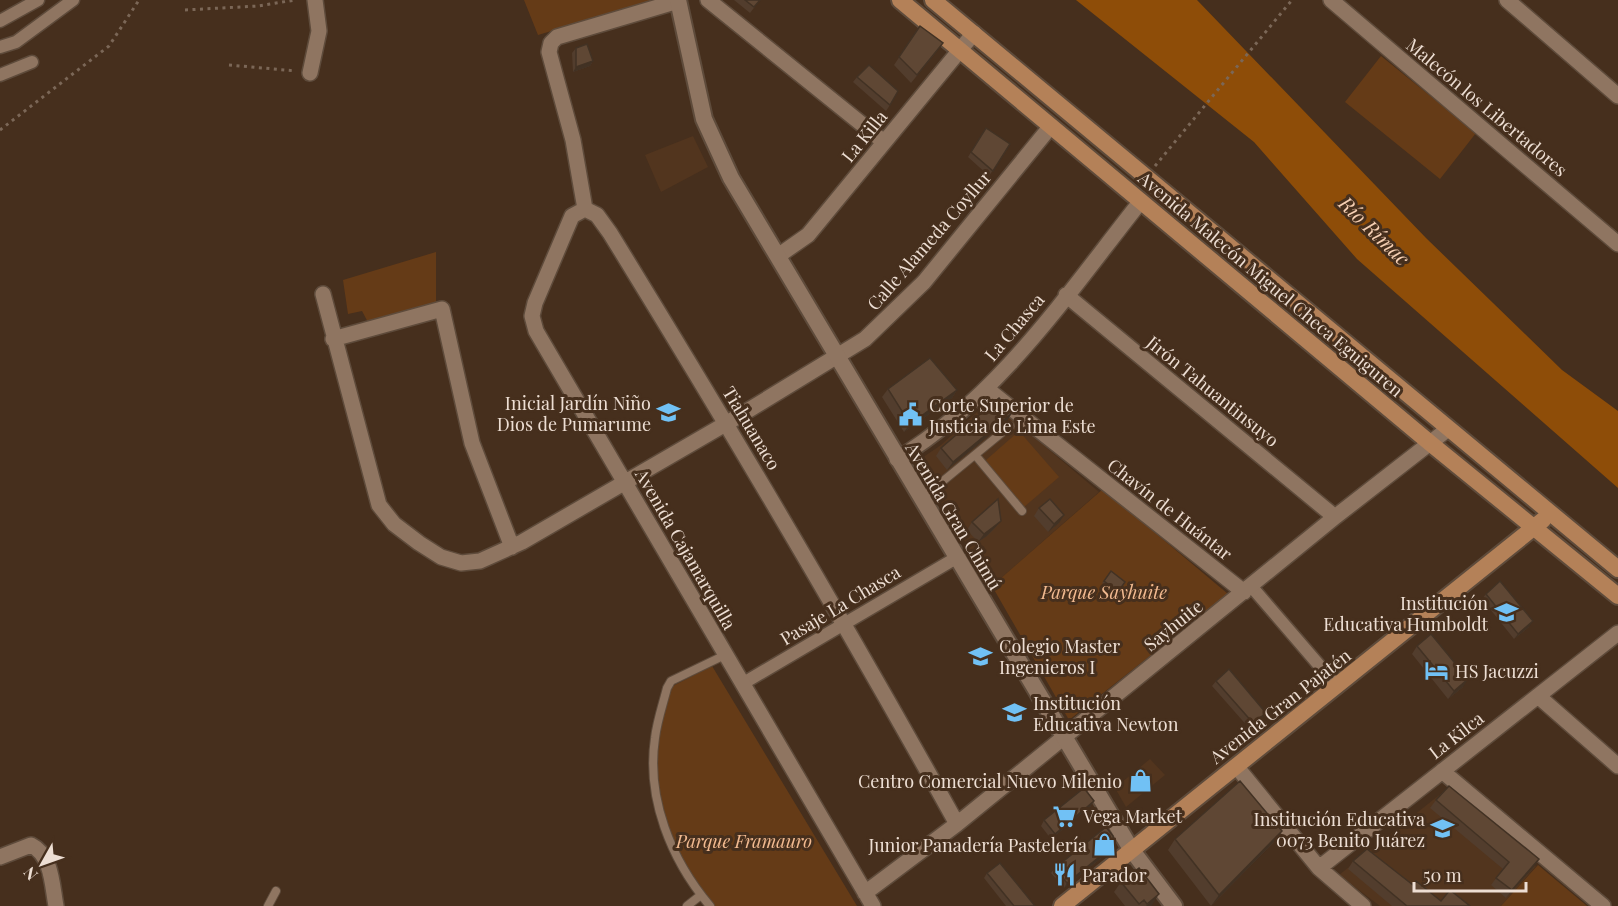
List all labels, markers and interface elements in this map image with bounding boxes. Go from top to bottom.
street label: Malecón los Libertadores [1402,33,1572,181]
street label: La Killa [836,105,892,167]
street label: Calle Alameda Coyllur [862,165,996,315]
street label: Avenida Malecón Miguel Checa Eguiguren [1133,165,1409,402]
water label: Río Rímac [1333,189,1417,271]
street label: La Chasca [979,288,1049,366]
street label: Jirón Tahuantinsuyo [1141,330,1284,452]
street label: Tiahuanaco [718,382,786,474]
place label: Inicial Jardín Niño Dios de Pumarume [497,391,651,436]
place label: Corte Superior de Justicia de Lima Este [928,393,1096,438]
school or university icon: Inicial Jardín Niño Dios de Pumarume [656,400,682,426]
public building icon: Corte Superior de Justicia de Lima Este [898,402,924,428]
street label: Avenida Gran Chimú [900,437,1008,595]
street label: Chavín de Huántar [1103,453,1237,565]
street label: Avenida Cajamarquilla [630,463,742,634]
street label: Pasaje La Chasca [775,560,905,650]
park label: Parque Sayhuite [1040,580,1167,604]
place label: Institución Educativa Humboldt [1323,591,1489,636]
street label: Sayhuite [1139,594,1207,656]
school or university icon: Institución Educativa Humboldt [1493,600,1519,626]
place label: Colegio Master Ingenieros I [999,634,1120,679]
school or university icon: Colegio Master Ingenieros I [968,643,994,669]
street label: Avenida Gran Pajatén [1204,643,1356,769]
hotel icon: HS Jacuzzi [1424,658,1450,684]
place label: HS Jacuzzi [1455,659,1539,683]
place label: Institución Educativa Newton [1033,691,1179,736]
school or university icon: Institución Educativa Newton [1002,700,1028,726]
street label: La Kilca [1424,706,1488,764]
shop icon: Centro Comercial Nuevo Milenio [1127,768,1153,794]
place label: Centro Comercial Nuevo Milenio [858,769,1122,793]
supermarket icon: Vega Market [1052,803,1078,829]
place label: Vega Market [1082,804,1183,828]
place label: Institución Educativa 0073 Benito Juárez [1254,807,1425,852]
school or university icon: Institución Educativa 0073 Benito Juárez [1430,816,1456,842]
park label: Parque Framauro [675,829,812,853]
shop icon: Junior Panadería Pastelería [1092,832,1118,858]
place label: Junior Panadería Pastelería [868,833,1087,857]
north arrow [12,834,72,894]
scale bar [1414,855,1526,893]
text: N [18,862,42,885]
restaurant icon: Parador [1051,862,1077,888]
place label: Parador [1082,863,1147,887]
text: 50 m [1423,863,1462,887]

